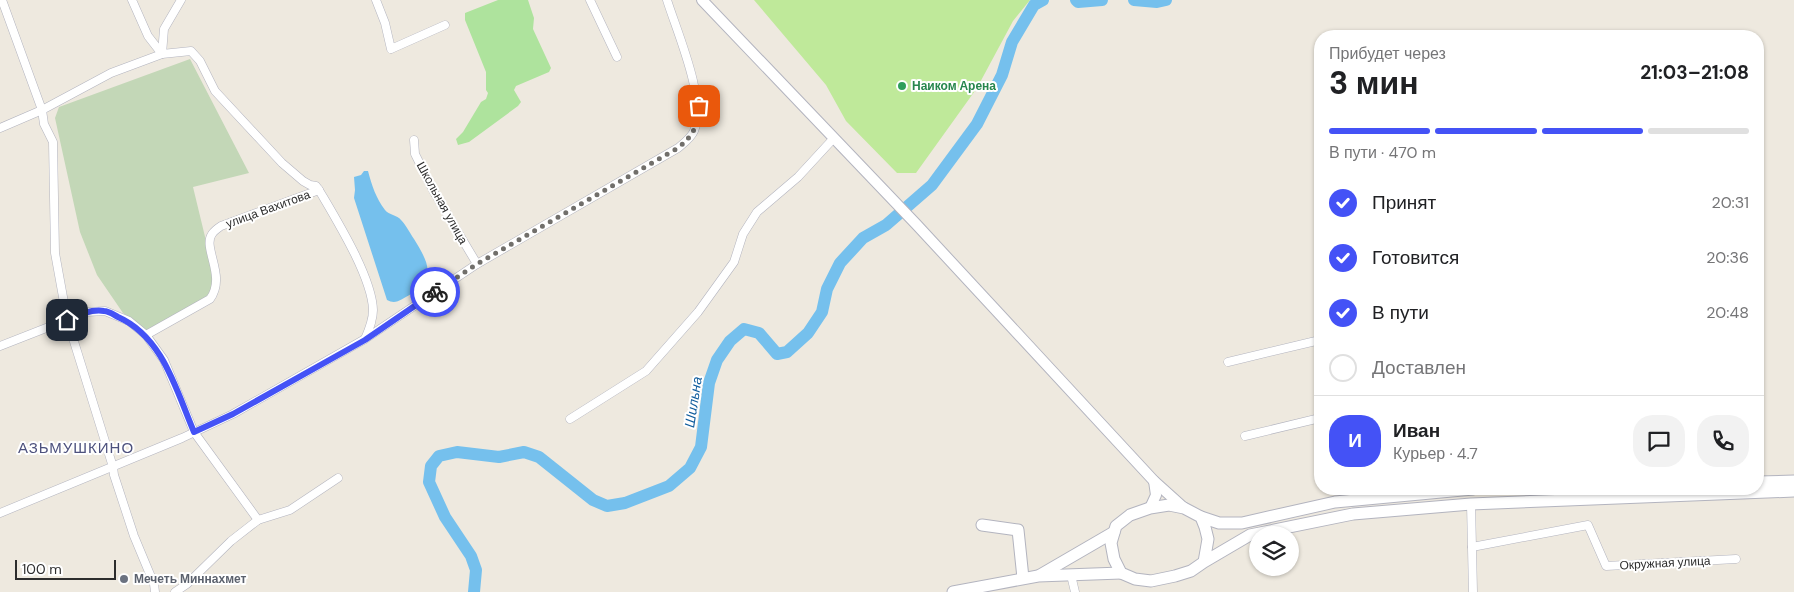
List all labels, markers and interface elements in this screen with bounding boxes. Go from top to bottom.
text: Прибудет через [1329,43,1446,64]
text: 21:03–21:08 [1640,60,1749,85]
text: 3 мин [1329,62,1419,104]
place label: Наиком Арена [912,78,996,94]
marker: Наиком Арена [896,80,908,92]
pin [678,85,720,127]
icon: bag [685,92,713,120]
text: В пути · 470 m [1329,142,1436,163]
street label: Школьная улица [413,159,471,247]
street label: улица Вахитова [224,186,313,232]
icon: check [1329,189,1357,217]
text: Принят [1372,190,1436,215]
text: 20:31 [1712,192,1749,213]
icon: check [1329,244,1357,272]
text: Готовится [1372,245,1459,270]
text: 20:36 [1706,247,1749,268]
courier [410,267,460,317]
icon: bike [421,278,449,306]
pin [46,299,88,341]
icon: check [1329,299,1357,327]
text: В пути [1372,300,1429,325]
text: 20:48 [1706,302,1749,323]
icon: home [53,306,81,334]
text: Доставлен [1372,355,1466,380]
water label: Шильна [680,375,706,429]
button: chat [1633,415,1685,467]
button: phone [1697,415,1749,467]
text: Иван [1393,418,1440,443]
text: И [1348,428,1362,453]
district label: АЗЬМУШКИНО [18,438,134,458]
text: Курьер · 4.7 [1393,443,1478,464]
map controls [1249,526,1299,576]
button: layers [1249,526,1299,576]
street label: Окружная улица [1619,553,1711,573]
scale bar [15,557,116,580]
text: 100 m [22,560,62,578]
place label: Мечеть Миннахмет [134,571,247,587]
marker: Мечеть Миннахмет [118,573,130,585]

